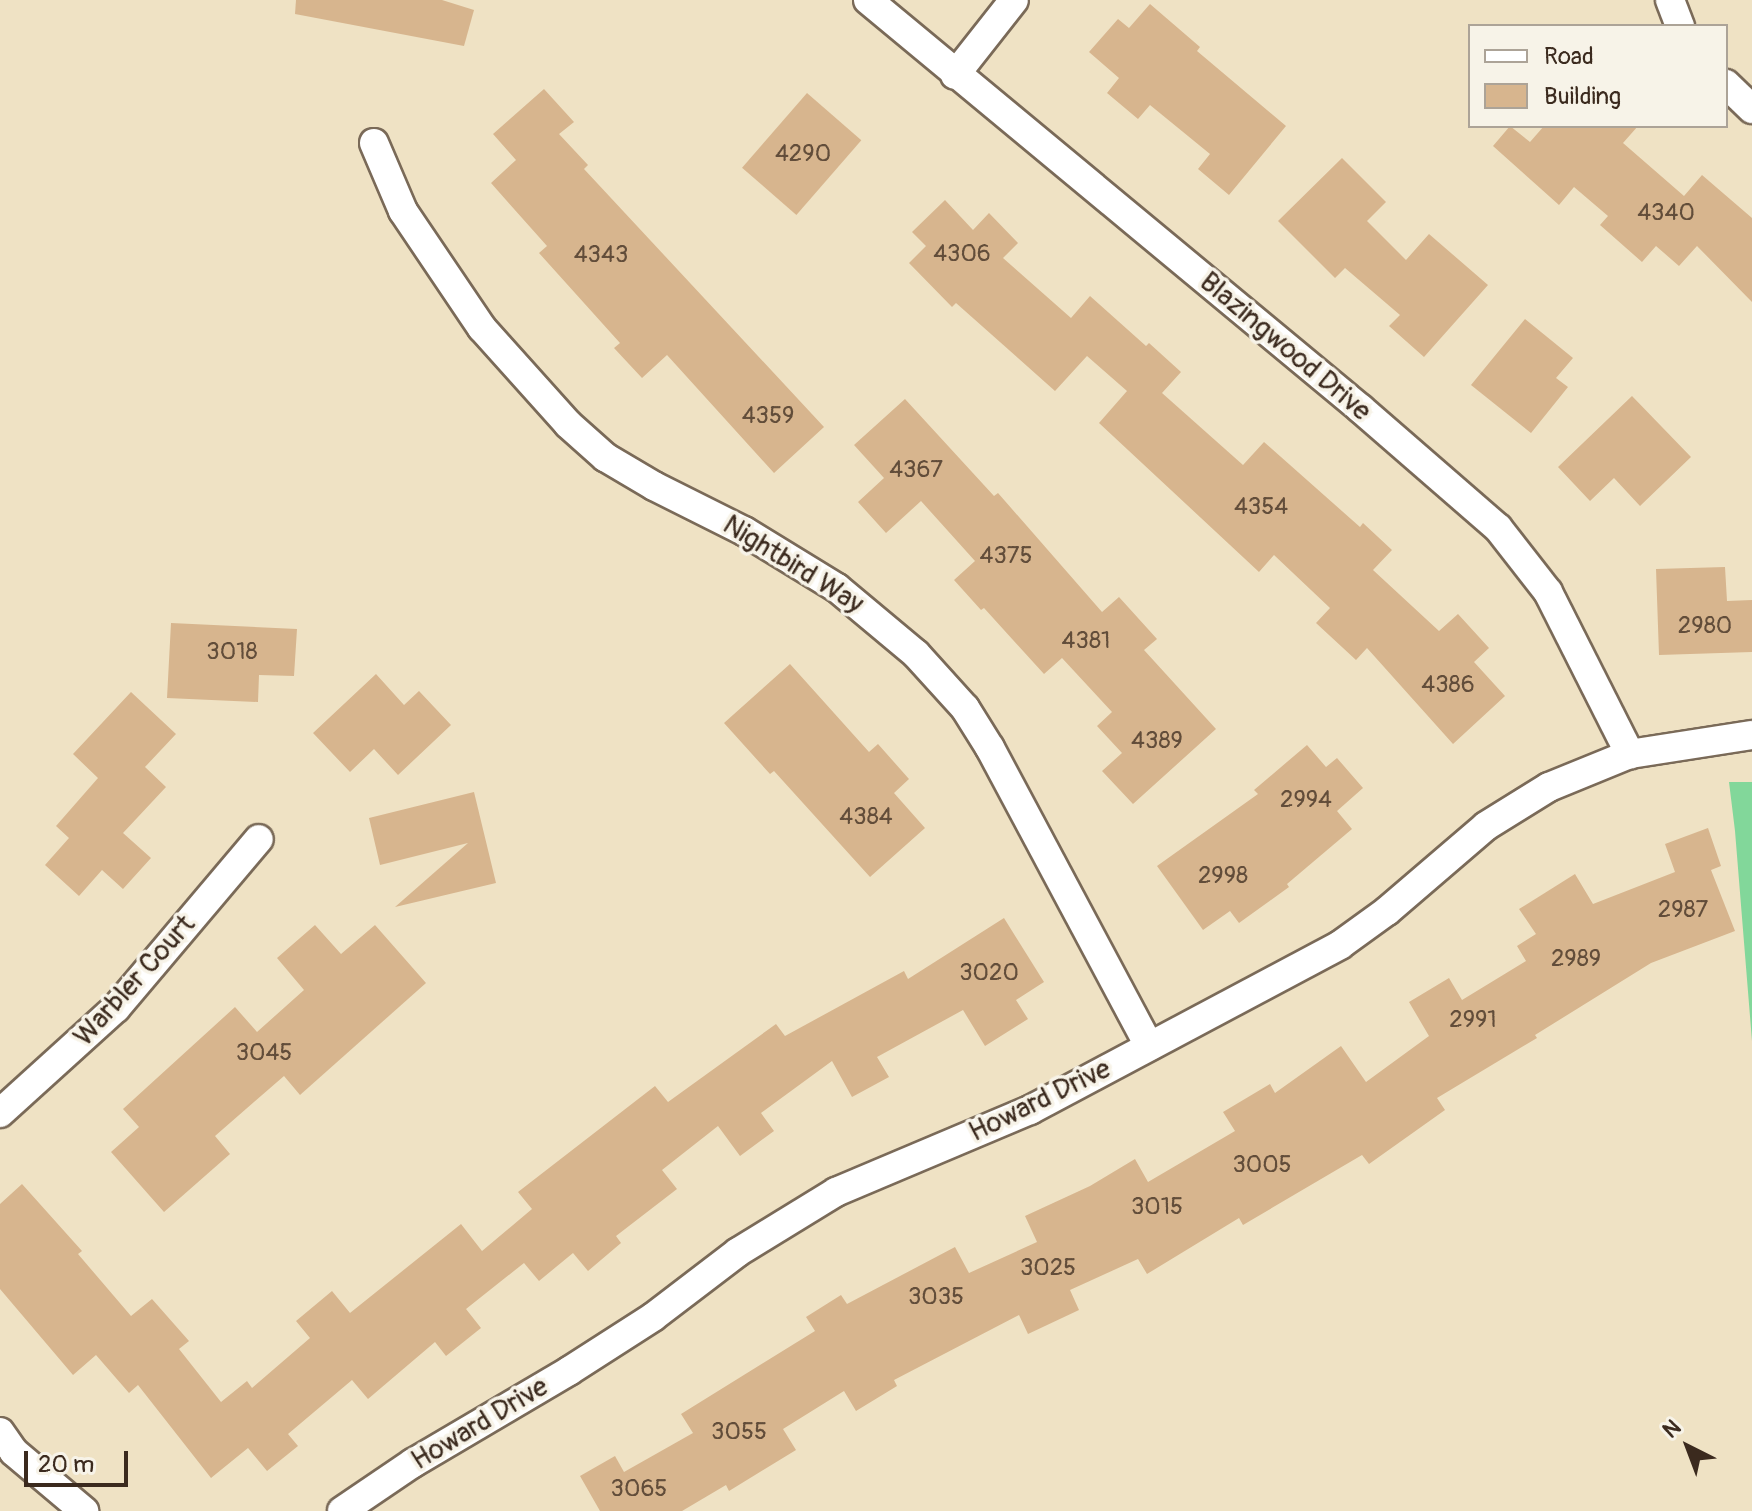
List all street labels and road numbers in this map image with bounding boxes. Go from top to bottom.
street label: Blazingwood Drive [1192,266,1378,428]
street label: Nightbird Way [716,508,870,622]
street label: Warbler Court [67,908,203,1054]
street label: Howard Drive [964,1052,1116,1150]
street label: Howard Drive [406,1370,554,1478]

